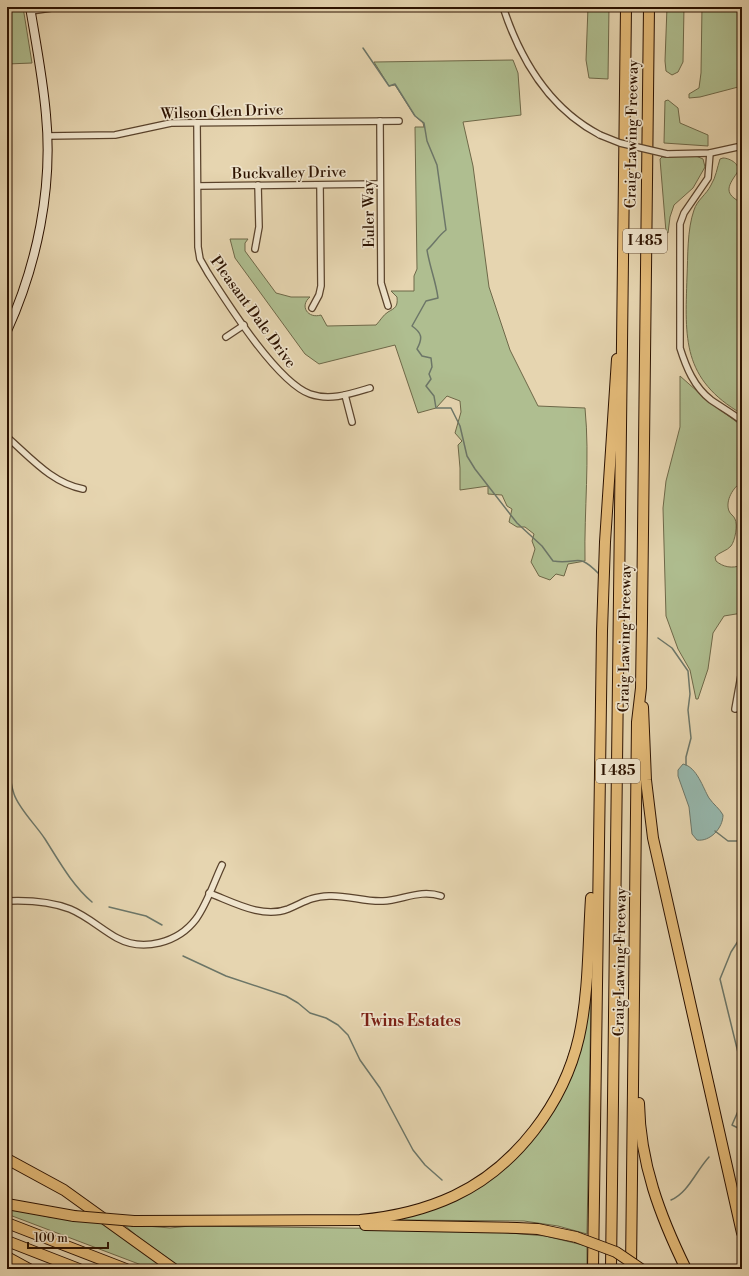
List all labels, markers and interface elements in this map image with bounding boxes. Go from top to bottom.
street label: Craig Lawing Freeway [621,59,643,209]
street label: Wilson Glen Drive [159,100,284,124]
street label: Buckvalley Drive [231,163,346,184]
street label: Euler Way [359,179,379,248]
road number: I 485 [623,229,667,253]
street label: Pleasant Dale Drive [206,252,300,372]
street label: Craig Lawing Freeway [614,563,636,713]
road number: I 485 [596,759,640,783]
street label: Craig Lawing Freeway [609,887,631,1037]
district label: Twins Estates [361,1011,461,1031]
scale bar [28,1224,108,1250]
text: 100 m [34,1231,68,1246]

